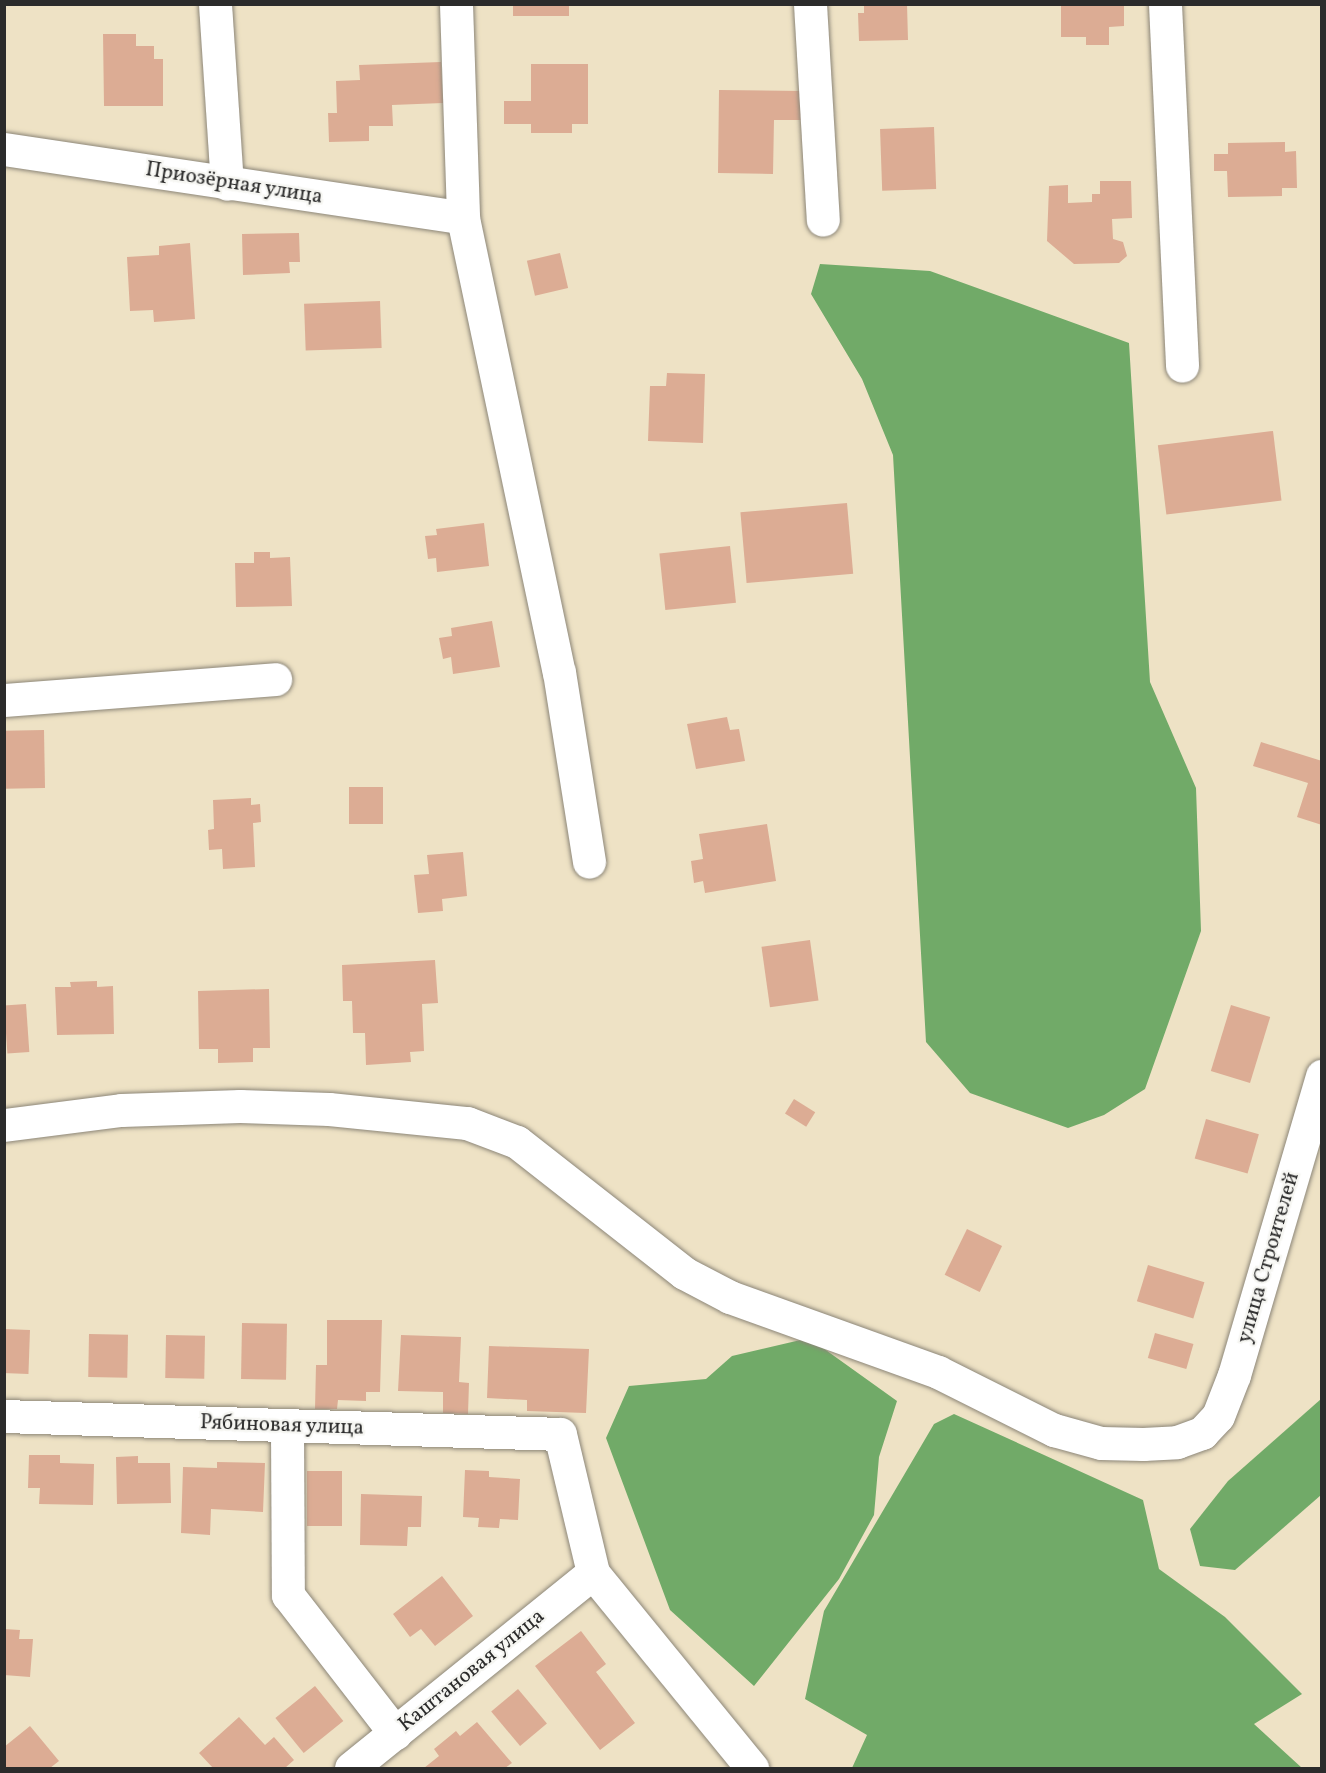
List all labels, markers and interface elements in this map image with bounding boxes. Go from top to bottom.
street label: Приозёрная улица [143,158,325,210]
street label: улица Строителей [1233,1170,1305,1346]
street label: Рябиновая улица [199,1411,365,1441]
street label: Каштановая улица [393,1604,551,1738]

